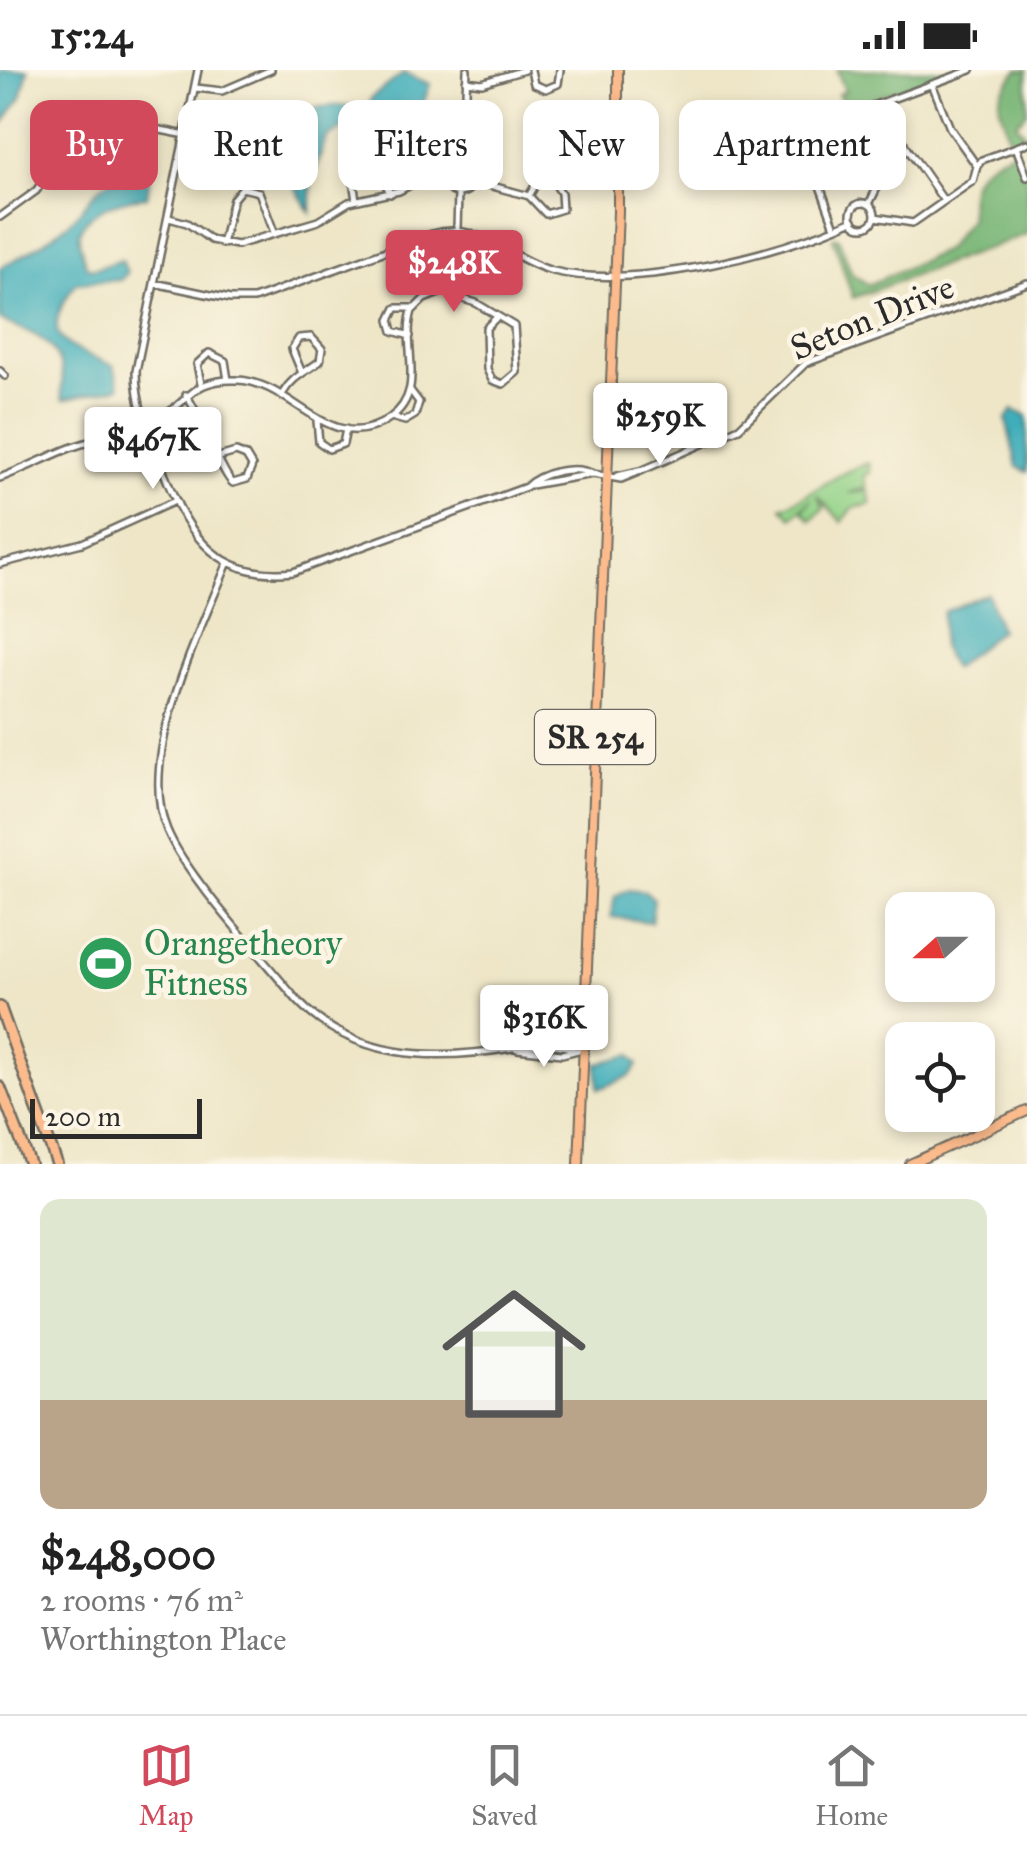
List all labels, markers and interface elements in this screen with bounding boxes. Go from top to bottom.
text: 15:24 [50,12,132,58]
chip: Buy [30,100,158,190]
chip: Rent [178,100,318,190]
chip: Filters [338,100,503,190]
chip: New [523,100,659,190]
chip: Apartment [679,100,906,190]
pin: $248K [384,230,524,315]
text: $248K [408,243,500,282]
street label: Seton Drive [784,265,960,370]
pin: $259K [590,383,730,468]
text: $259K [615,396,705,435]
pin: $467K [83,407,223,492]
text: $467K [106,420,200,459]
road number: SR 254 [535,710,655,764]
north arrow [885,892,995,1002]
map controls [885,892,995,1132]
place label: Orangetheory Fitness [144,922,343,1005]
sports icon: Orangetheory Fitness [75,933,135,993]
pin: $316K [474,985,614,1070]
text: $316K [502,998,586,1037]
button: locate [885,1022,995,1132]
scale bar [30,1094,202,1138]
text: 200 m [45,1099,121,1134]
icon: home [424,1264,604,1444]
text: $248,000 [40,1529,216,1581]
text: 2 rooms · 76 m² [40,1581,243,1620]
text: Worthington Place [40,1620,287,1659]
tab: Map [139,1738,194,1833]
tab: Saved [471,1738,538,1833]
tab: Home [815,1738,888,1833]

